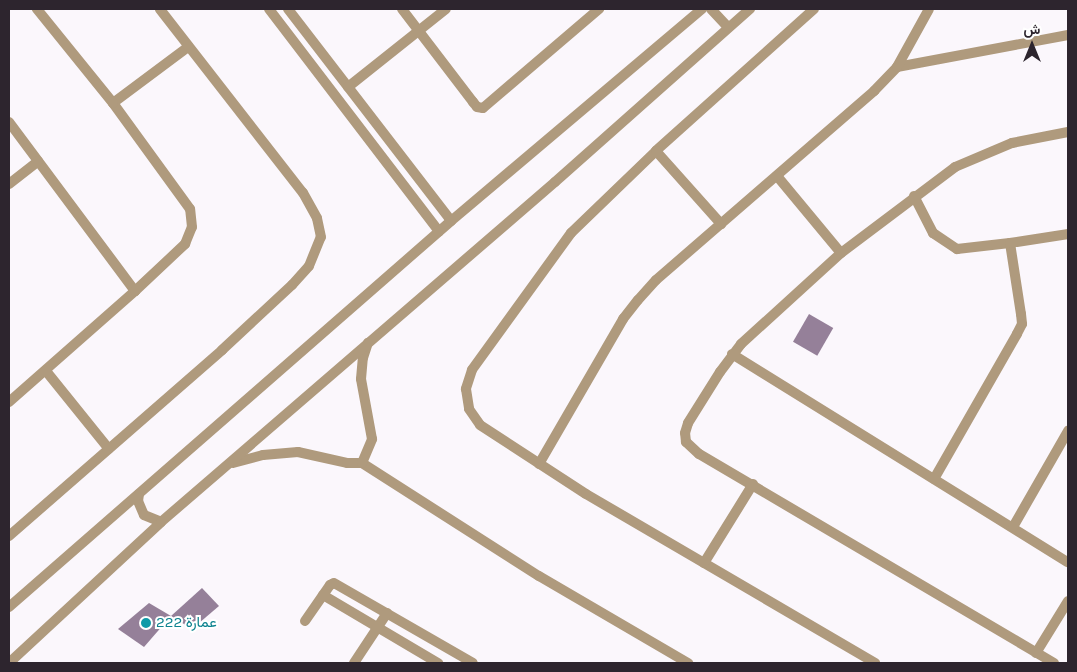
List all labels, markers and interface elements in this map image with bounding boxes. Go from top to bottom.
north arrow [1007,20,1057,70]
text: ش [1024,21,1040,38]
place label: عمارة 222 [156,614,217,632]
marker: عمارة 222 [140,617,152,629]

